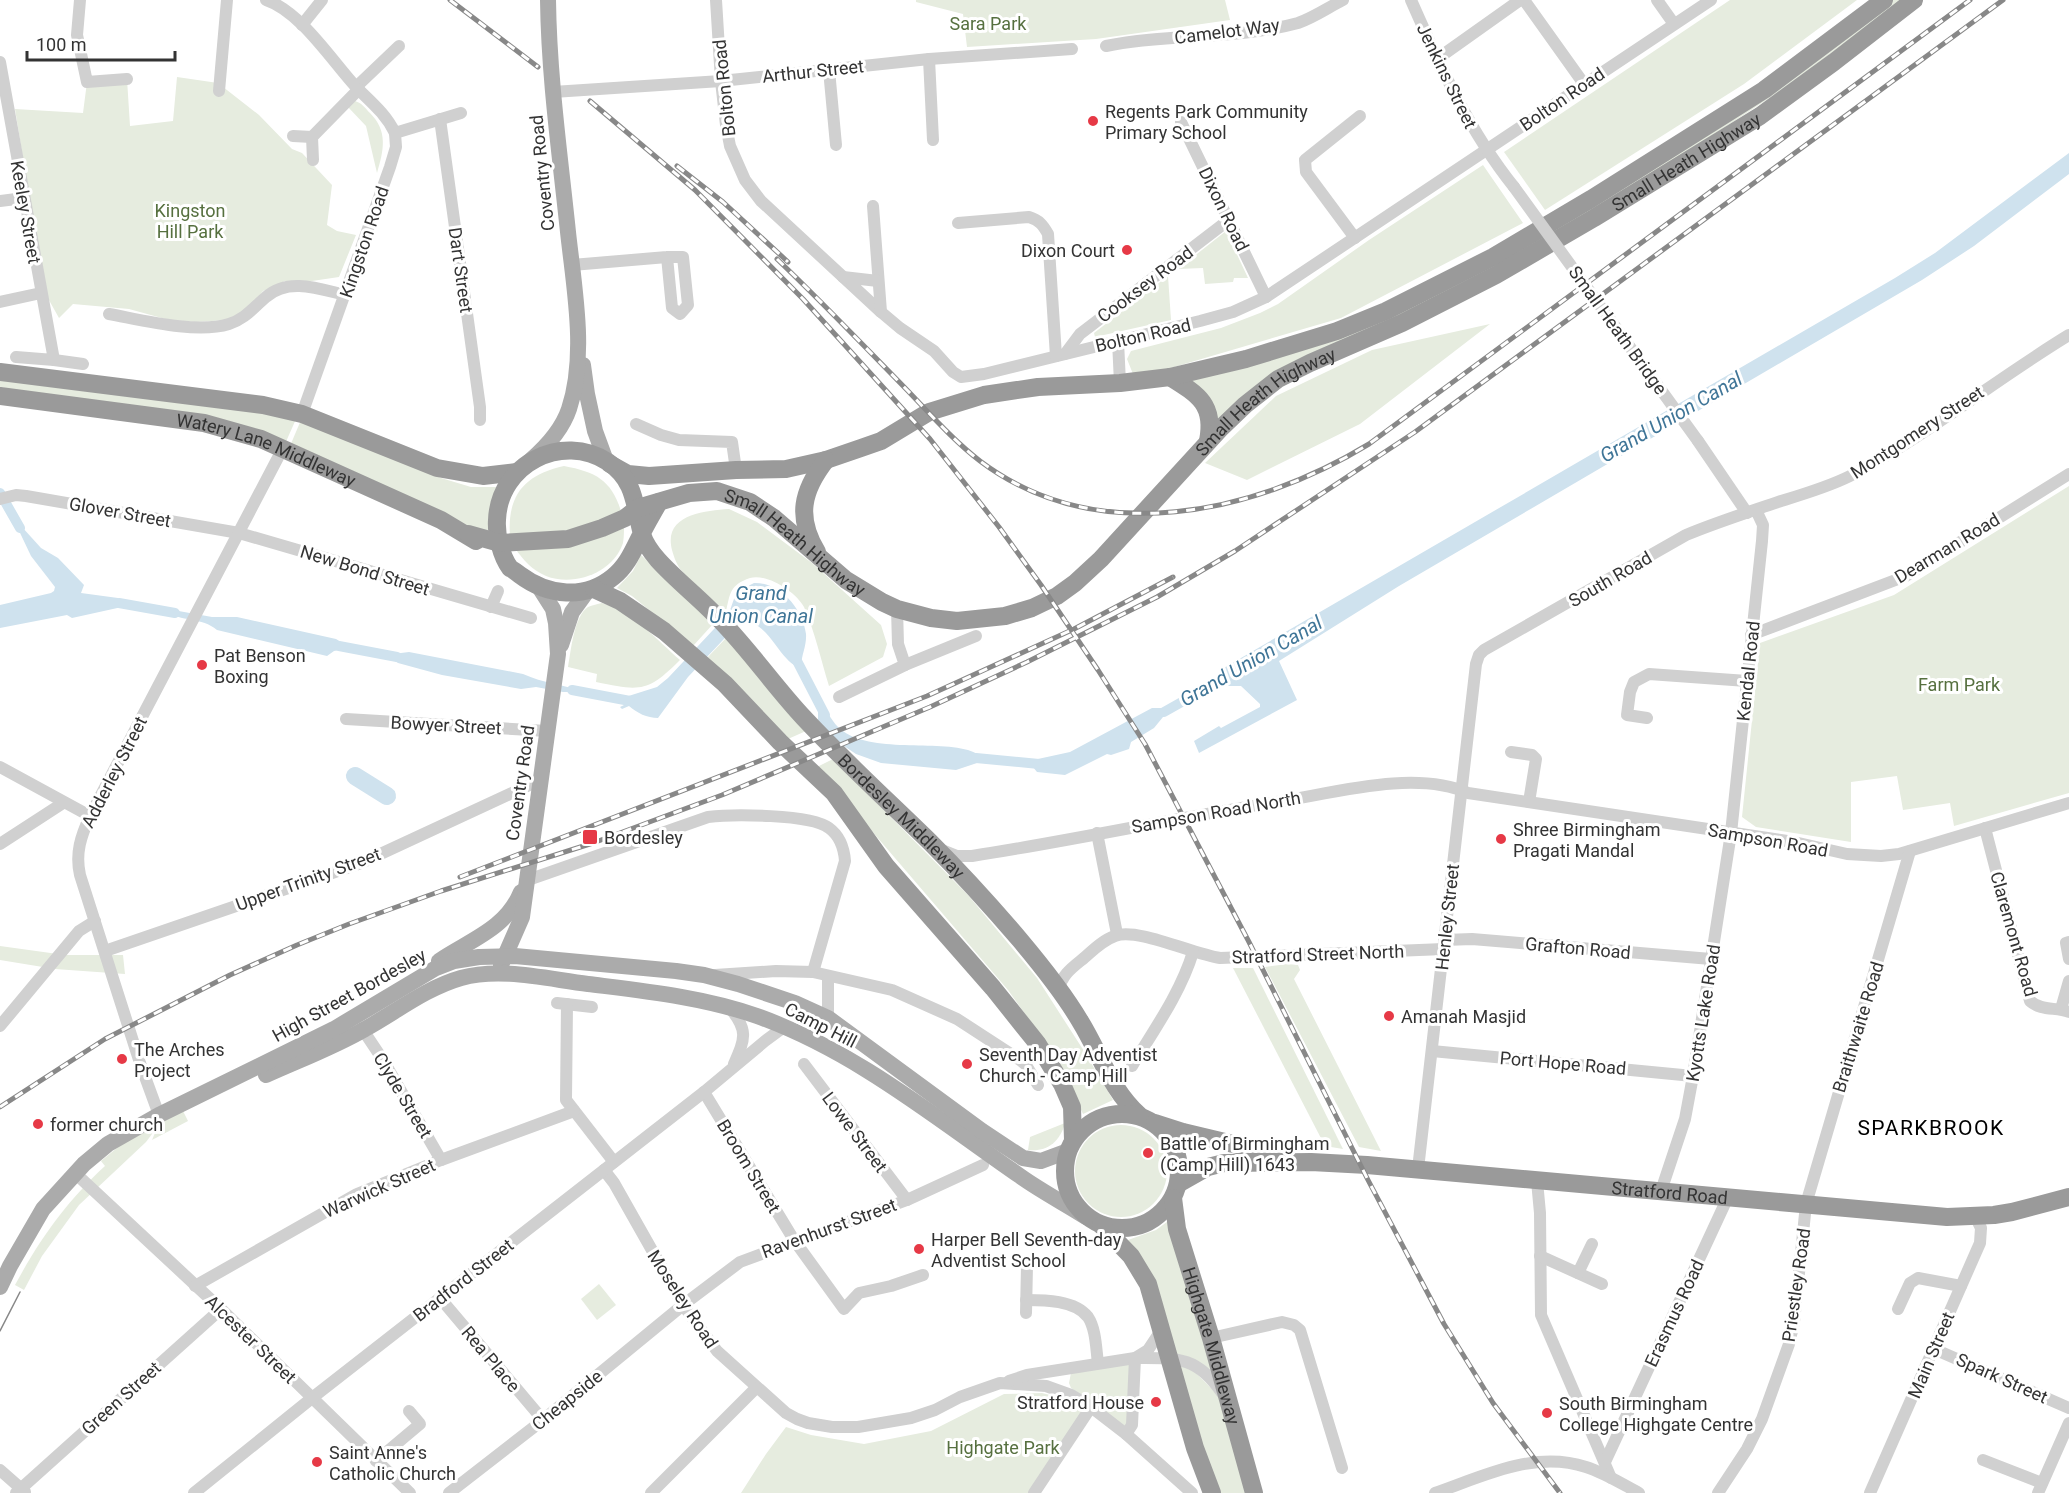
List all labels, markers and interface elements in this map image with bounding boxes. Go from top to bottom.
park label: Sara Park [950,13,1027,34]
street label: Camelot Way [1173,14,1281,48]
street label: Jenkins Street [1413,20,1481,132]
scale bar [27,24,176,62]
text: 100 m [36,34,87,55]
street label: Bolton Road [708,38,740,138]
street label: Arthur Street [761,55,865,87]
street label: Bolton Road [1516,63,1608,135]
place label: Regents Park Community Primary School [1105,101,1308,143]
street label: Small Heath Highway [1608,108,1765,215]
street label: Coventry Road [525,114,559,232]
marker: Regents Park Community Primary School [1086,114,1100,128]
street label: Keeley Street [7,159,45,265]
street label: Dixon Road [1195,164,1253,254]
street label: Kingston Road [335,183,393,301]
park label: Kingston Hill Park [155,200,225,242]
street label: Dart Street [445,226,477,314]
place label: Dixon Court [1021,240,1115,261]
street label: Cooksey Road [1093,241,1197,327]
marker: Dixon Court [1120,243,1134,257]
street label: Small Heath Bridge [1564,262,1672,398]
street label: Bolton Road [1093,314,1193,356]
street label: Small Heath Highway [1191,343,1339,460]
water label: Grand Union Canal [1596,366,1747,467]
street label: Montgomery Street [1847,381,1987,483]
street label: Watery Lane Middleway [175,409,360,491]
street label: Small Heath Highway [722,484,870,600]
street label: Glover Street [67,493,173,531]
street label: Dearman Road [1891,508,2003,588]
street label: New Bond Street [298,540,432,600]
street label: South Road [1565,547,1655,611]
water label: Grand Union Canal [709,581,813,628]
water label: Grand Union Canal [1176,610,1327,711]
street label: Kendal Road [1732,620,1764,722]
place label: Pat Benson Boxing [214,645,306,687]
marker: Pat Benson Boxing [195,658,209,672]
park label: Farm Park [1918,674,2001,695]
street label: Bowyer Street [390,712,502,738]
street label: Adderley Street [77,713,151,831]
street label: Coventry Road [502,724,538,842]
street label: Bordesley Middleway [834,749,970,883]
street label: Sampson Road North [1130,787,1302,837]
place label: Shree Birmingham Pragati Mandal [1513,819,1660,861]
street label: Sampson Road [1706,819,1830,861]
place label: Bordesley [604,827,683,848]
marker: Bordesley [581,828,599,846]
marker: Shree Birmingham Pragati Mandal [1494,832,1508,846]
street label: Upper Trinity Street [233,843,384,915]
street label: Henley Street [1431,863,1463,971]
street label: Claremont Road [1986,869,2042,999]
street label: Grafton Road [1524,933,1632,963]
street label: Stratford Street North [1231,940,1405,968]
street label: Kyotts Lake Road [1682,943,1724,1083]
street label: High Street Bordesley [269,944,430,1046]
street label: Braithwaite Road [1828,959,1888,1095]
street label: Camp Hill [782,998,860,1052]
place label: Amanah Masjid [1401,1006,1526,1027]
marker: Amanah Masjid [1382,1009,1396,1023]
place label: The Arches Project [134,1039,225,1081]
place label: Seventh Day Adventist Church - Camp Hill [979,1044,1157,1086]
street label: Port Hope Road [1499,1047,1627,1079]
street label: Clyde Street [369,1048,437,1142]
marker: The Arches Project [115,1052,129,1066]
marker: Seventh Day Adventist Church - Camp Hill [960,1057,974,1071]
street label: Lowe Street [818,1088,892,1176]
place label: former church [50,1114,163,1135]
street label: Broom Street [713,1115,785,1217]
district label: SPARKBROOK [1857,1116,2005,1140]
marker: former church [31,1117,45,1131]
place label: Battle of Birmingham (Camp Hill) 1643 [1160,1133,1330,1176]
marker: Battle of Birmingham (Camp Hill) 1643 [1141,1146,1155,1160]
street label: Warwick Street [320,1154,438,1222]
street label: Stratford Road [1611,1176,1729,1208]
street label: Ravenhurst Street [759,1194,899,1262]
street label: Priestley Road [1778,1227,1814,1343]
place label: Harper Bell Seventh-day Adventist School [931,1229,1122,1271]
street label: Bradford Street [409,1234,517,1326]
marker: Harper Bell Seventh-day Adventist School [912,1242,926,1256]
street label: Moseley Road [643,1246,723,1352]
street label: Erasmus Road [1640,1256,1708,1370]
street label: Highgate Middleway [1179,1264,1245,1427]
street label: Alcester Street [201,1291,301,1388]
street label: Main Street [1903,1309,1959,1401]
street label: Rea Place [457,1322,525,1396]
street label: Spark Street [1953,1349,2051,1408]
street label: Green Street [77,1357,165,1439]
street label: Cheapside [528,1365,606,1435]
place label: Stratford House [1017,1392,1144,1413]
place label: South Birmingham College Highgate Centre [1559,1393,1753,1435]
marker: Stratford House [1149,1395,1163,1409]
marker: South Birmingham College Highgate Centre [1540,1406,1554,1420]
park label: Highgate Park [946,1437,1061,1458]
place label: Saint Anne's Catholic Church [329,1442,456,1484]
marker: Saint Anne's Catholic Church [310,1455,324,1469]

